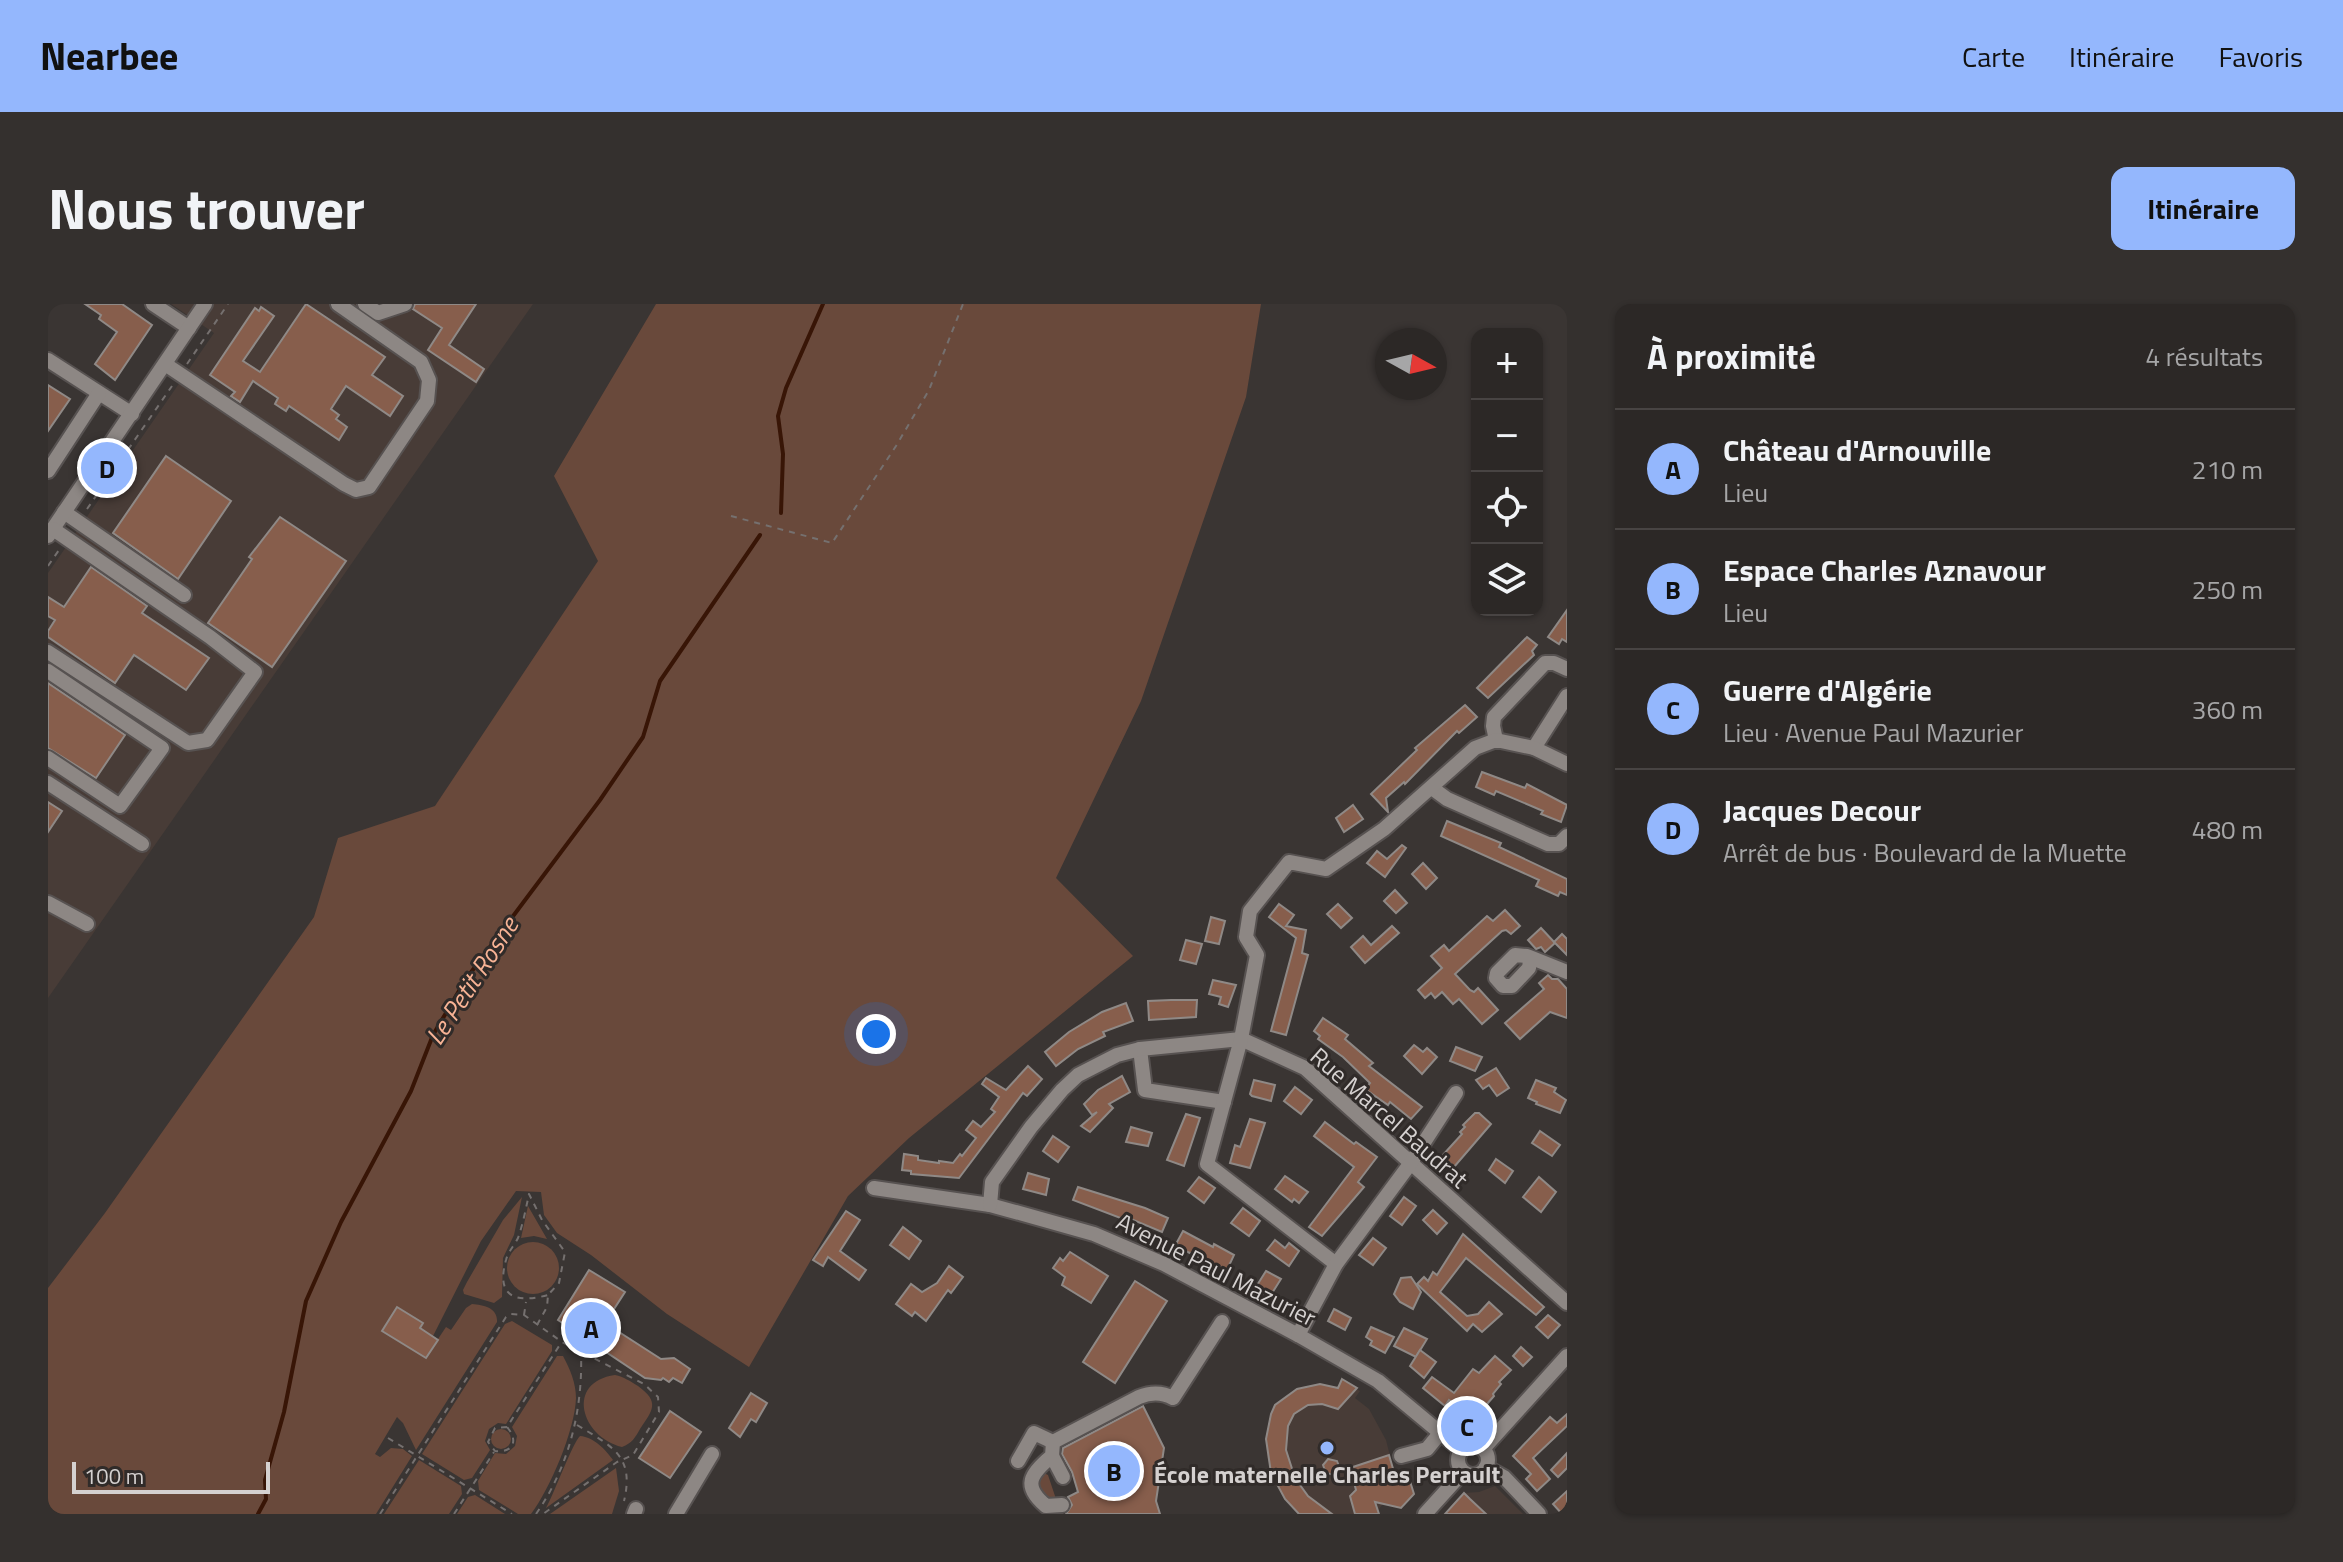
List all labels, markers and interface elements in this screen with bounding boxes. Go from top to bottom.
text: Nearbee [40,27,178,85]
text: Carte [1962,35,2025,78]
text: Itinéraire [2069,35,2174,78]
text: Favoris [2218,35,2303,78]
text: Nous trouver [48,166,365,251]
button: Itinéraire [2111,167,2295,250]
north arrow [1375,328,1447,400]
map controls [1471,328,1543,616]
button: + [1471,328,1543,400]
text: À proximité [1647,330,1816,382]
text: 4 résultats [2146,337,2263,376]
button: − [1471,400,1543,472]
text: Château d'Arnouville [1723,427,1991,473]
pin: D [81,438,133,498]
text: A [1665,450,1681,489]
text: 210 m [2192,450,2263,489]
button: locate [1471,472,1543,544]
text: Lieu [1723,473,1768,512]
button: layers [1471,544,1543,616]
text: Espace Charles Aznavour [1723,547,2046,593]
text: B [1665,570,1681,609]
text: 250 m [2192,570,2263,609]
text: Lieu [1723,593,1768,632]
text: Guerre d'Algérie [1723,667,1932,713]
text: C [1666,690,1680,729]
text: 360 m [2192,690,2263,729]
text: Lieu · Avenue Paul Mazurier [1723,713,2023,752]
text: Jacques Decour [1723,787,1921,833]
text: D [1665,810,1681,849]
text: 480 m [2192,810,2263,849]
text: Arrêt de bus · Boulevard de la Muette [1723,833,2127,872]
water label: Le Petit Rosne [415,907,529,1053]
your location [856,1014,896,1054]
street label: Rue Marcel Baudrat [1303,1038,1477,1197]
street label: Avenue Paul Mazurier [1110,1203,1323,1335]
pin: A [565,1298,617,1358]
pin: C [1441,1396,1493,1456]
marker: École maternelle Charles Perrault [1318,1439,1336,1457]
pin: B [1088,1441,1140,1501]
place label: École maternelle Charles Perrault [1154,1456,1501,1492]
scale bar [72,1458,270,1494]
text: 100 m [84,1459,144,1493]

